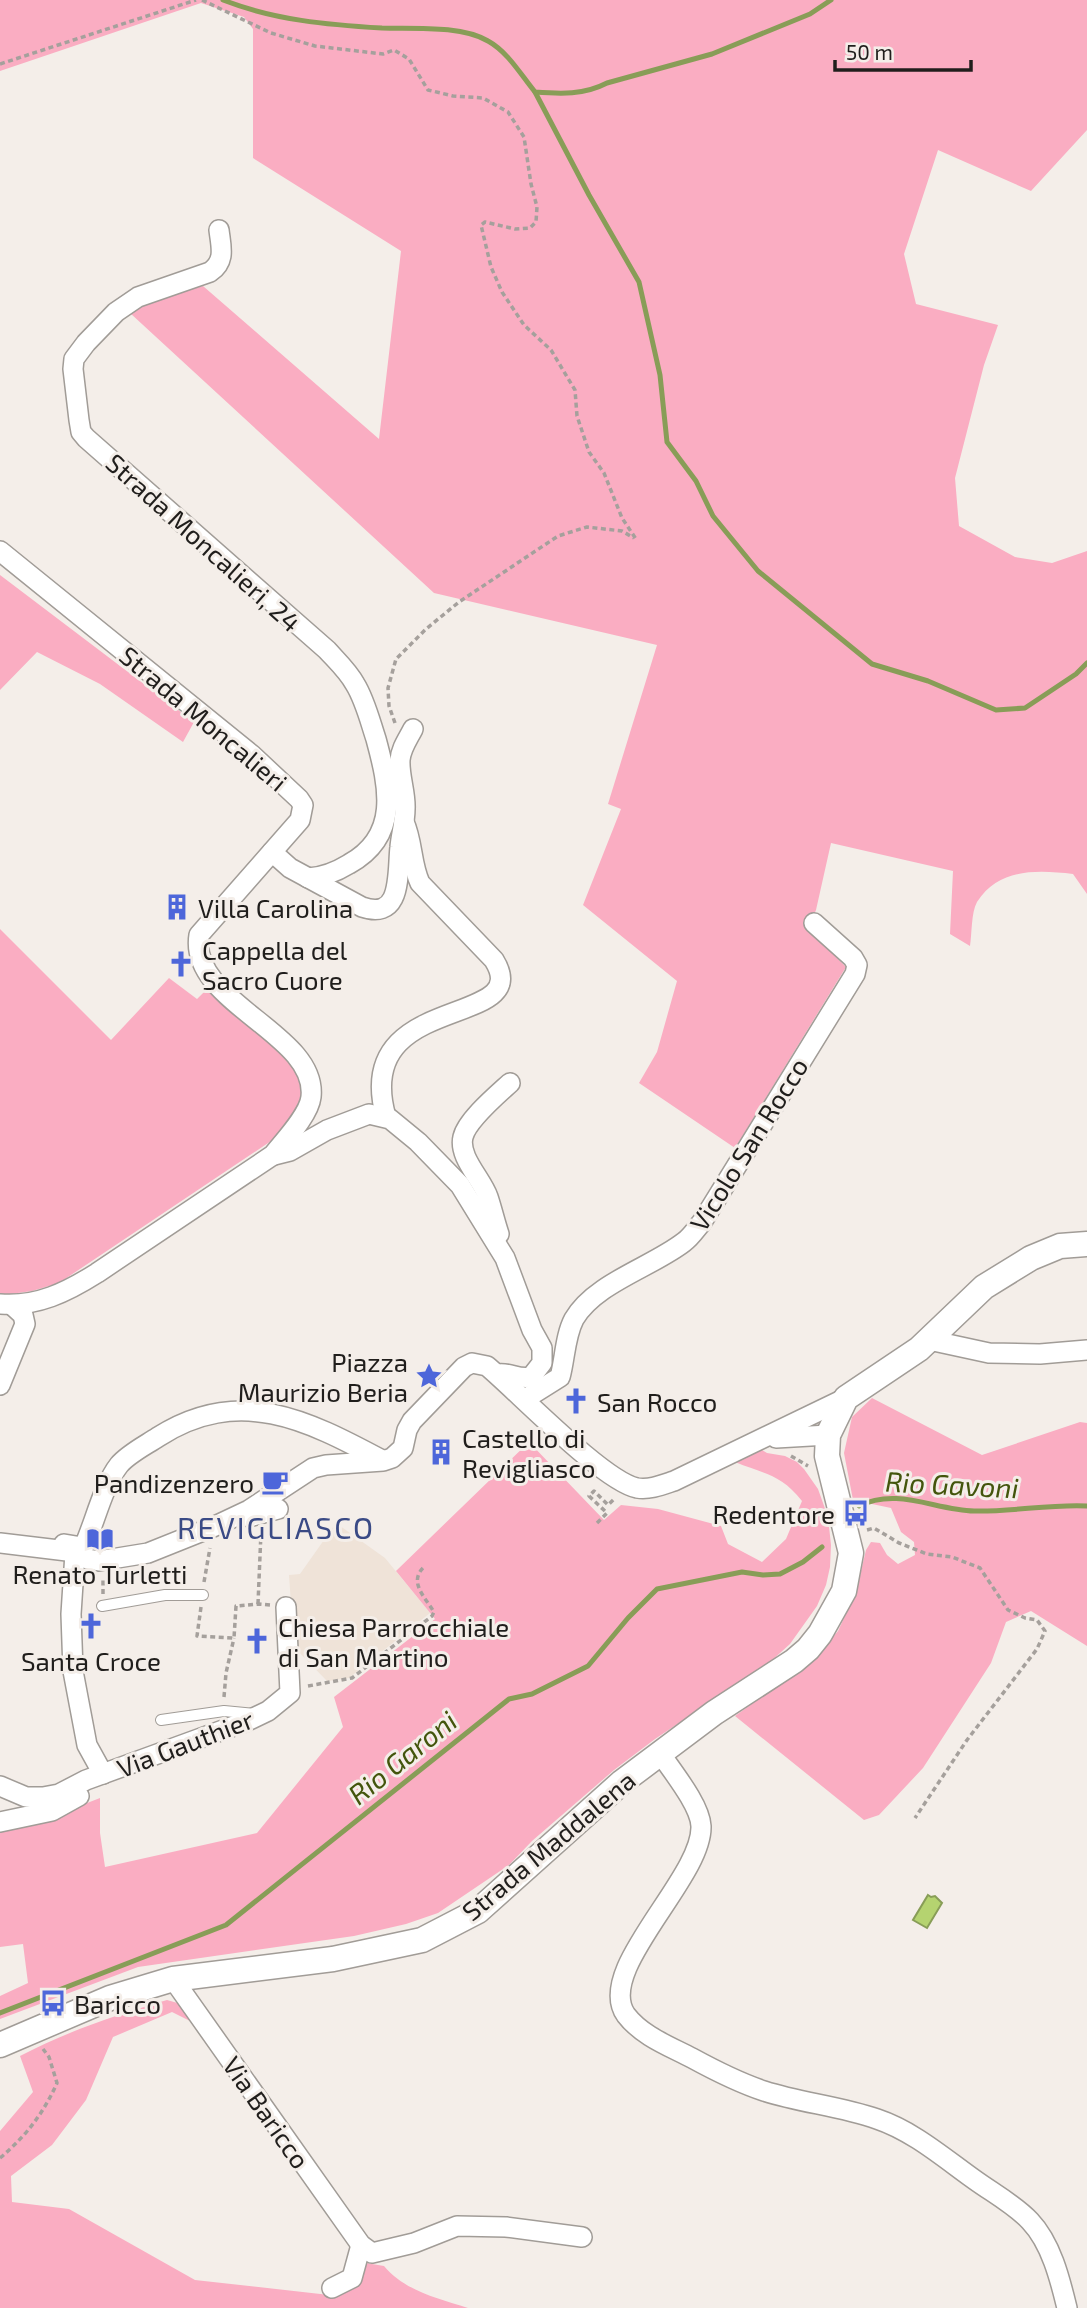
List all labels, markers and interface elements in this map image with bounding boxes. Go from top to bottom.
scale bar [835,28,972,72]
text: 50 m [846,39,893,64]
street label: Strada Moncalieri, 24 [100,447,308,637]
street label: Strada Moncalieri [114,639,294,797]
building icon: Villa Carolina [162,892,192,922]
place label: Villa Carolina [198,892,353,923]
place label: Cappella del Sacro Cuore [202,934,348,995]
church icon: Cappella del Sacro Cuore [166,949,196,979]
street label: Vicolo San Rocco [682,1052,814,1236]
place label: Piazza Maurizio Beria [238,1346,408,1407]
place icon: Piazza Maurizio Beria [414,1361,444,1391]
church icon: San Rocco [561,1386,591,1416]
place label: San Rocco [597,1386,717,1417]
place label: Castello di Revigliasco [462,1422,595,1483]
building icon: Castello di Revigliasco [426,1437,456,1467]
water label: Rio Gavoni [884,1464,1020,1504]
place label: Pandizenzero [94,1467,254,1498]
cafe icon: Pandizenzero [260,1467,290,1497]
place label: Redentore [712,1498,835,1529]
bus stop icon: Redentore [841,1498,871,1528]
district label: REVIGLIASCO [177,1509,375,1545]
library icon: Renato Turletti [85,1524,115,1554]
place label: Renato Turletti [12,1558,188,1589]
church icon: Santa Croce [76,1611,106,1641]
place label: Chiesa Parrocchiale di San Martino [278,1611,509,1672]
church icon: Chiesa Parrocchiale di San Martino [242,1626,272,1656]
place label: Santa Croce [21,1645,161,1676]
street label: Via Gauthier [112,1703,258,1783]
water label: Rio Garoni [341,1703,463,1811]
street label: Strada Maddalena [455,1764,641,1926]
bus stop icon: Baricco [38,1988,68,2018]
place label: Baricco [74,1988,161,2019]
street label: Via Baricco [217,2050,317,2174]

